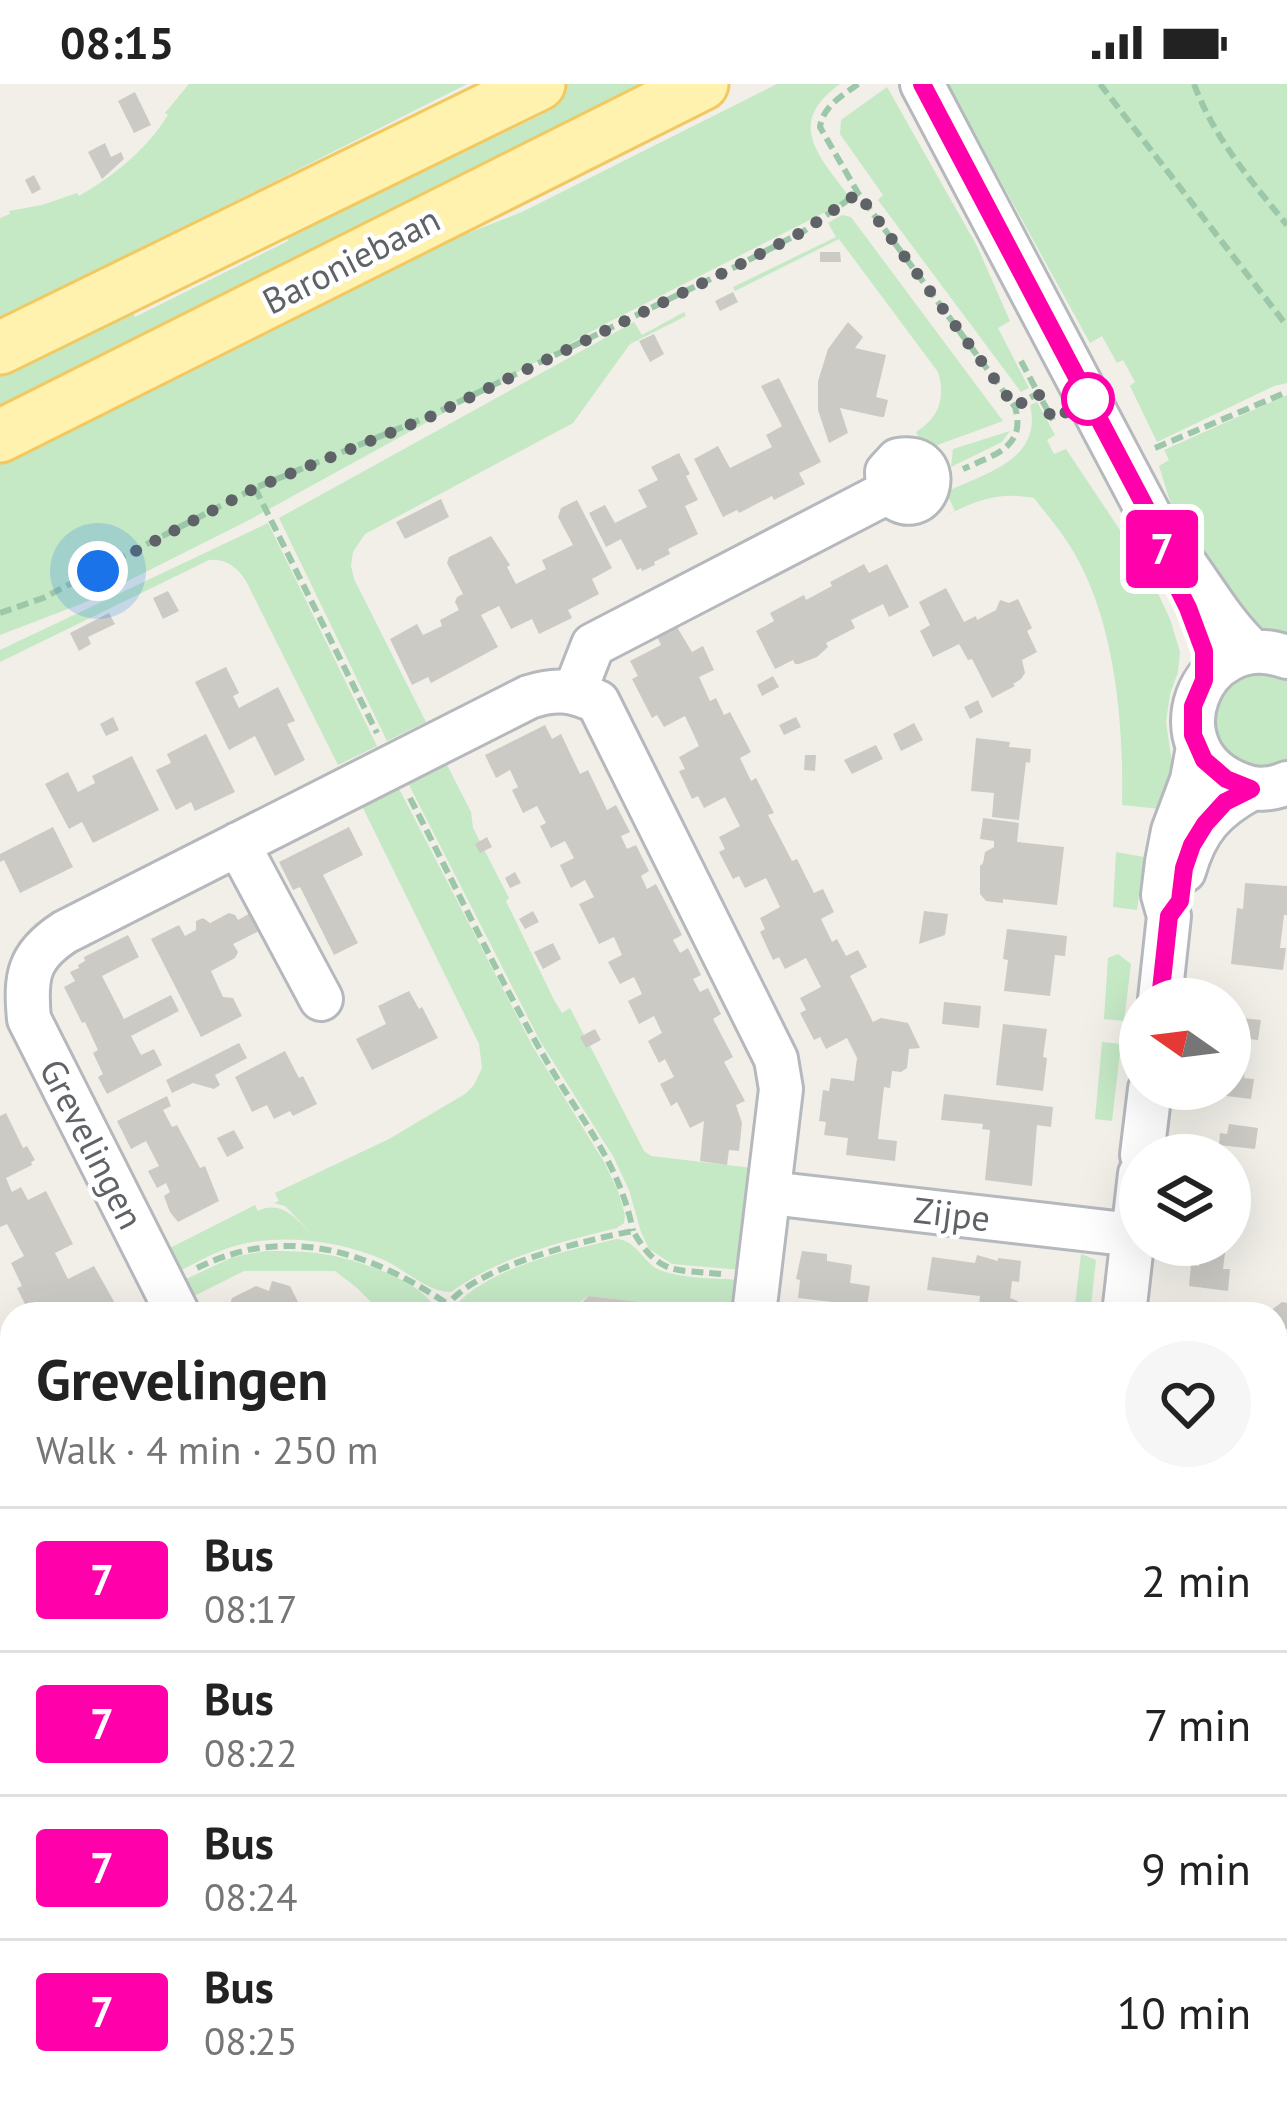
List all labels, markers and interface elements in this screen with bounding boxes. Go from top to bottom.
text: 08:15 [60,13,174,71]
street label: Baroniebaan [254,195,447,324]
unlabelled marker [1063,374,1113,424]
line badge: 7 [1123,510,1201,588]
text: 7 [1150,521,1174,576]
your location [68,541,128,601]
north arrow [1119,978,1251,1110]
map controls [1119,978,1251,1266]
street label: Grevelingen [30,1051,155,1236]
button: layers [1119,1134,1251,1266]
street label: Zijpe [911,1186,993,1241]
button: heart [1125,1341,1251,1467]
text: Grevelingen [36,1342,328,1416]
text: Walk · 4 min · 250 m [36,1424,378,1475]
text: Bus [204,1525,274,1583]
text: 2 min [1141,1551,1251,1609]
text: 7 [90,1552,114,1607]
text: 08:17 [204,1583,298,1634]
text: Bus [204,1669,274,1727]
text: 7 min [1144,1695,1251,1753]
text: 7 [90,1696,114,1751]
text: 08:22 [204,1727,298,1778]
text: Bus [204,1813,274,1871]
text: 9 min [1141,1839,1251,1897]
text: 7 [90,1840,114,1895]
text: 08:24 [204,1871,298,1922]
text: Bus [204,1957,274,2015]
text: 10 min [1117,1983,1251,2041]
text: 7 [90,1984,114,2039]
text: 08:25 [204,2015,298,2066]

